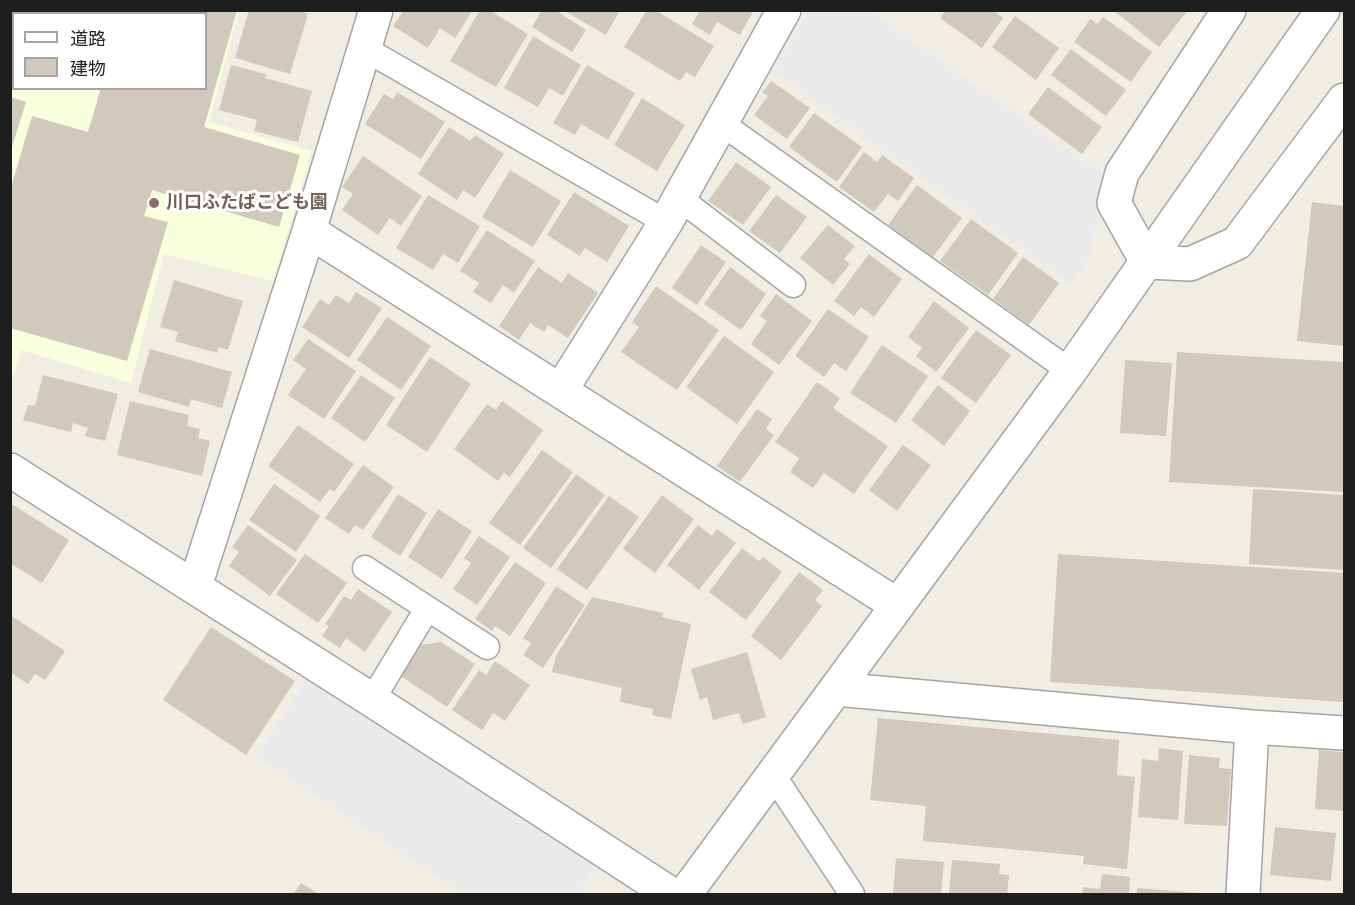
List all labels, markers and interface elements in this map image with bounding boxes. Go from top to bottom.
legend [12,12,207,90]
text: 道路 [70,28,106,49]
text: 建物 [70,58,106,79]
place label: 川口ふたばこども園 [166,192,328,214]
marker: 川口ふたばこども園 [147,196,161,210]

